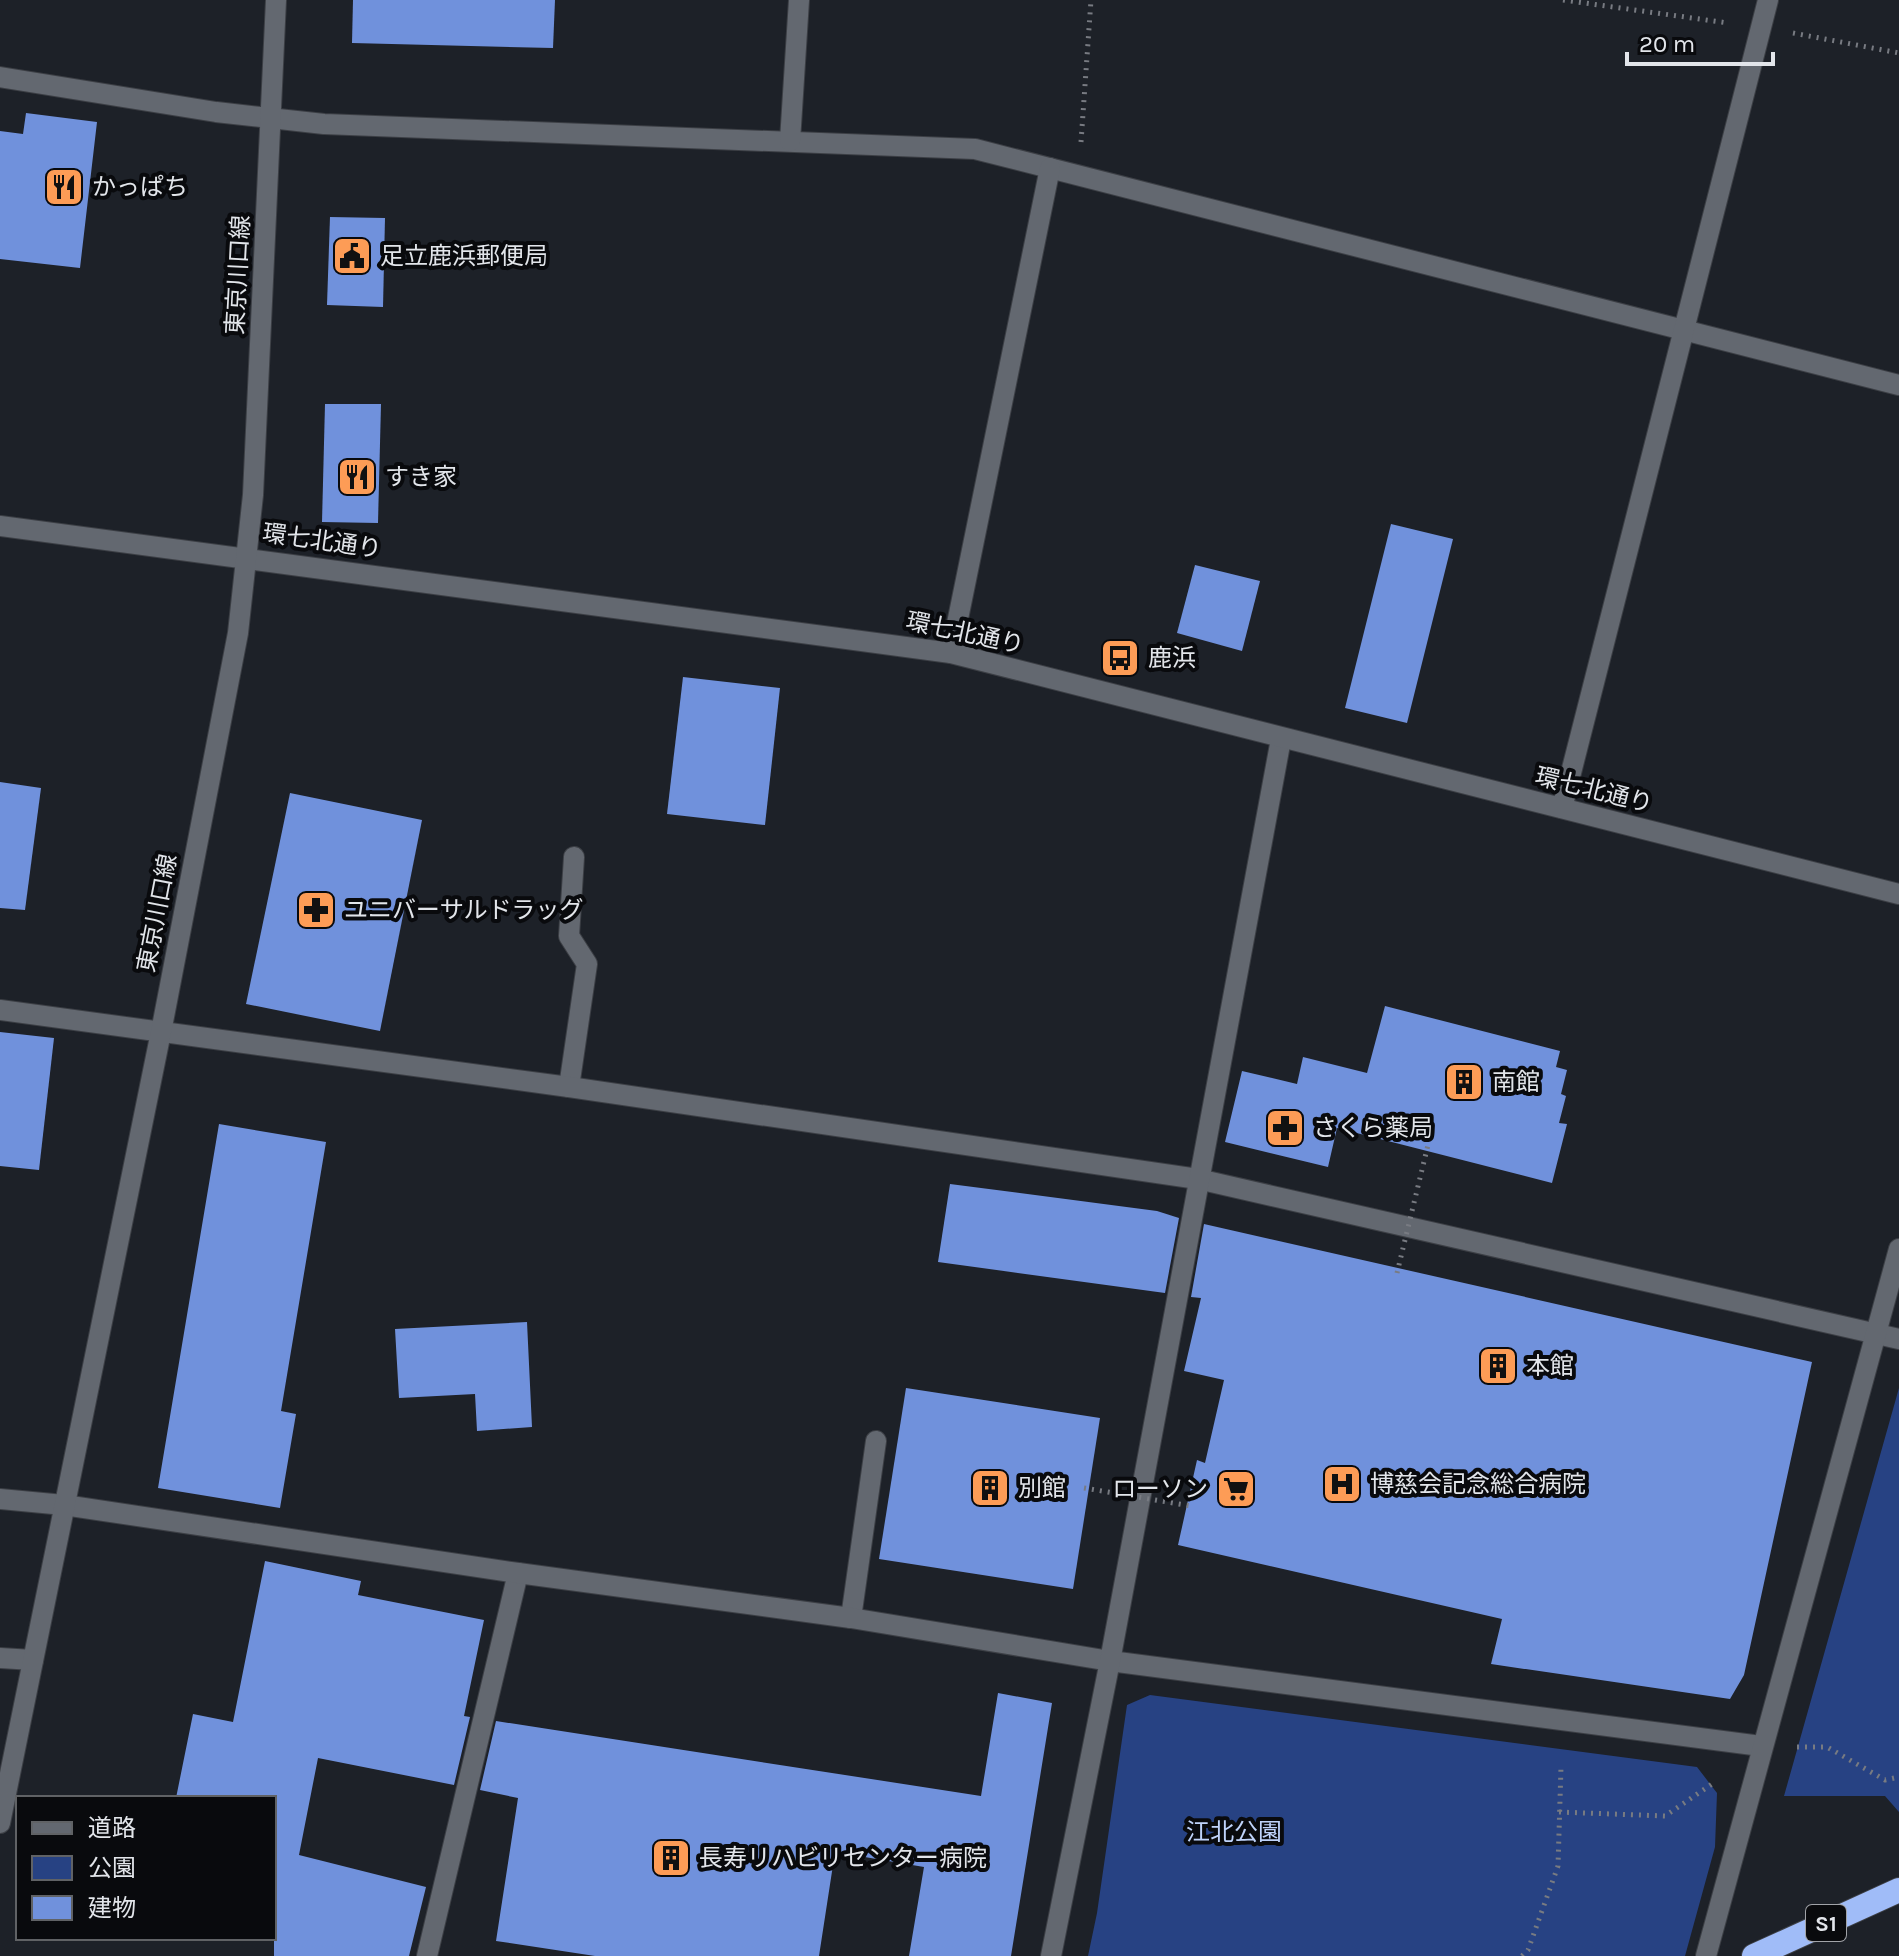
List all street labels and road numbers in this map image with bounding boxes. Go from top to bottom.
street label: 東京川口線 [221,214,255,336]
street label: 環七北通り [261,519,383,563]
street label: 環七北通り [903,607,1027,659]
street label: 環七北通り [1532,762,1656,818]
street label: 東京川口線 [132,851,182,975]
road number: S1 [1806,1905,1846,1941]

